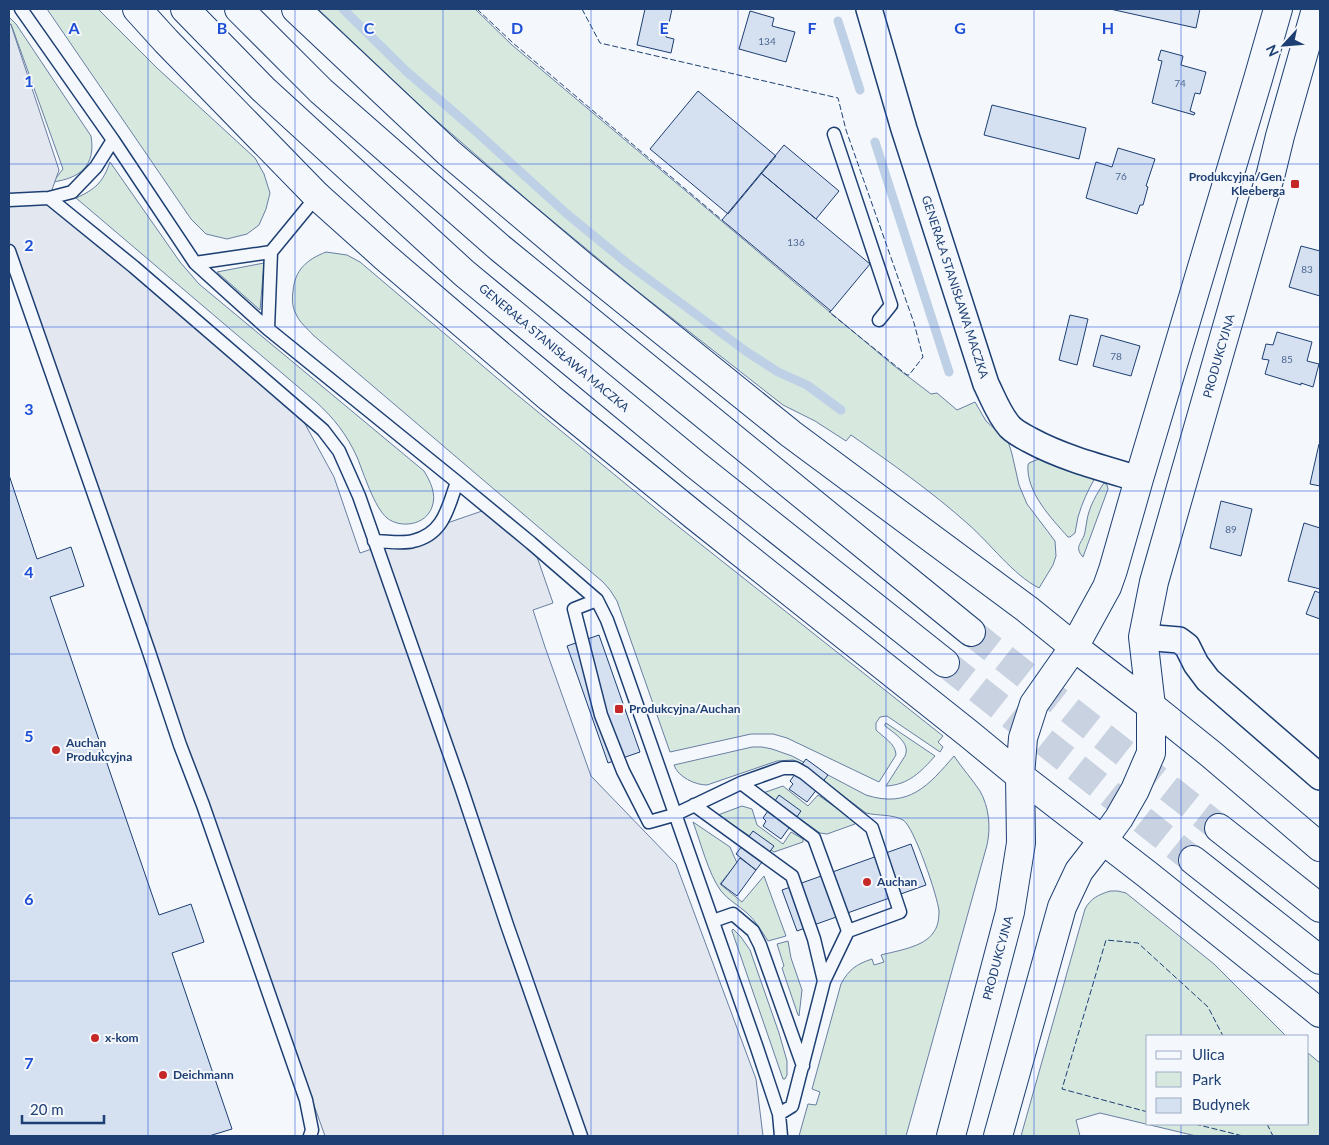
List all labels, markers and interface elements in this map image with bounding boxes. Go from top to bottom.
text: A [67,18,80,37]
text: B [217,18,227,37]
text: C [364,18,375,37]
text: D [511,18,523,37]
text: E [659,18,669,37]
text: F [807,18,817,37]
text: G [954,18,966,37]
text: H [1102,18,1114,37]
north arrow [1259,20,1309,70]
house number: 134 [758,35,776,47]
text: N [1262,42,1282,59]
text: 1 [24,71,34,90]
house number: 74 [1174,77,1186,89]
place label: Produkcyjna/Gen. Kleeberga [1189,169,1285,198]
house number: 76 [1115,170,1127,182]
marker: Produkcyjna/Gen. Kleeberga [1289,178,1301,190]
street label: GENERAŁA STANISŁAWA MACZKA [919,194,992,381]
text: 2 [24,235,34,254]
house number: 136 [787,236,805,248]
house number: 83 [1301,263,1313,275]
street label: GENERAŁA STANISŁAWA MACZKA [476,280,633,415]
street label: PRODUKCYJNA [1199,311,1238,400]
house number: 78 [1110,350,1122,362]
house number: 85 [1281,353,1293,365]
text: 3 [24,399,34,418]
house number: 89 [1225,523,1237,535]
text: 4 [24,562,34,581]
place label: Produkcyjna/Auchan [629,701,741,716]
marker: Produkcyjna/Auchan [613,703,625,715]
text: 5 [24,726,34,745]
place label: Auchan Produkcyjna [65,735,132,764]
marker: Auchan Produkcyjna [50,744,62,756]
place label: Auchan [876,874,918,889]
marker: Auchan [861,876,873,888]
text: 6 [24,889,34,908]
street label: PRODUKCYJNA [979,913,1016,1002]
place label: x-kom [105,1030,139,1045]
marker: x-kom [89,1032,101,1044]
legend [1146,1035,1309,1125]
text: Ulica [1192,1045,1225,1063]
text: 7 [24,1053,34,1072]
place label: Deichmann [173,1067,234,1082]
marker: Deichmann [157,1069,169,1081]
text: Park [1192,1070,1222,1088]
scale bar [22,1092,105,1124]
text: Budynek [1192,1095,1250,1113]
text: 20 m [30,1100,64,1118]

